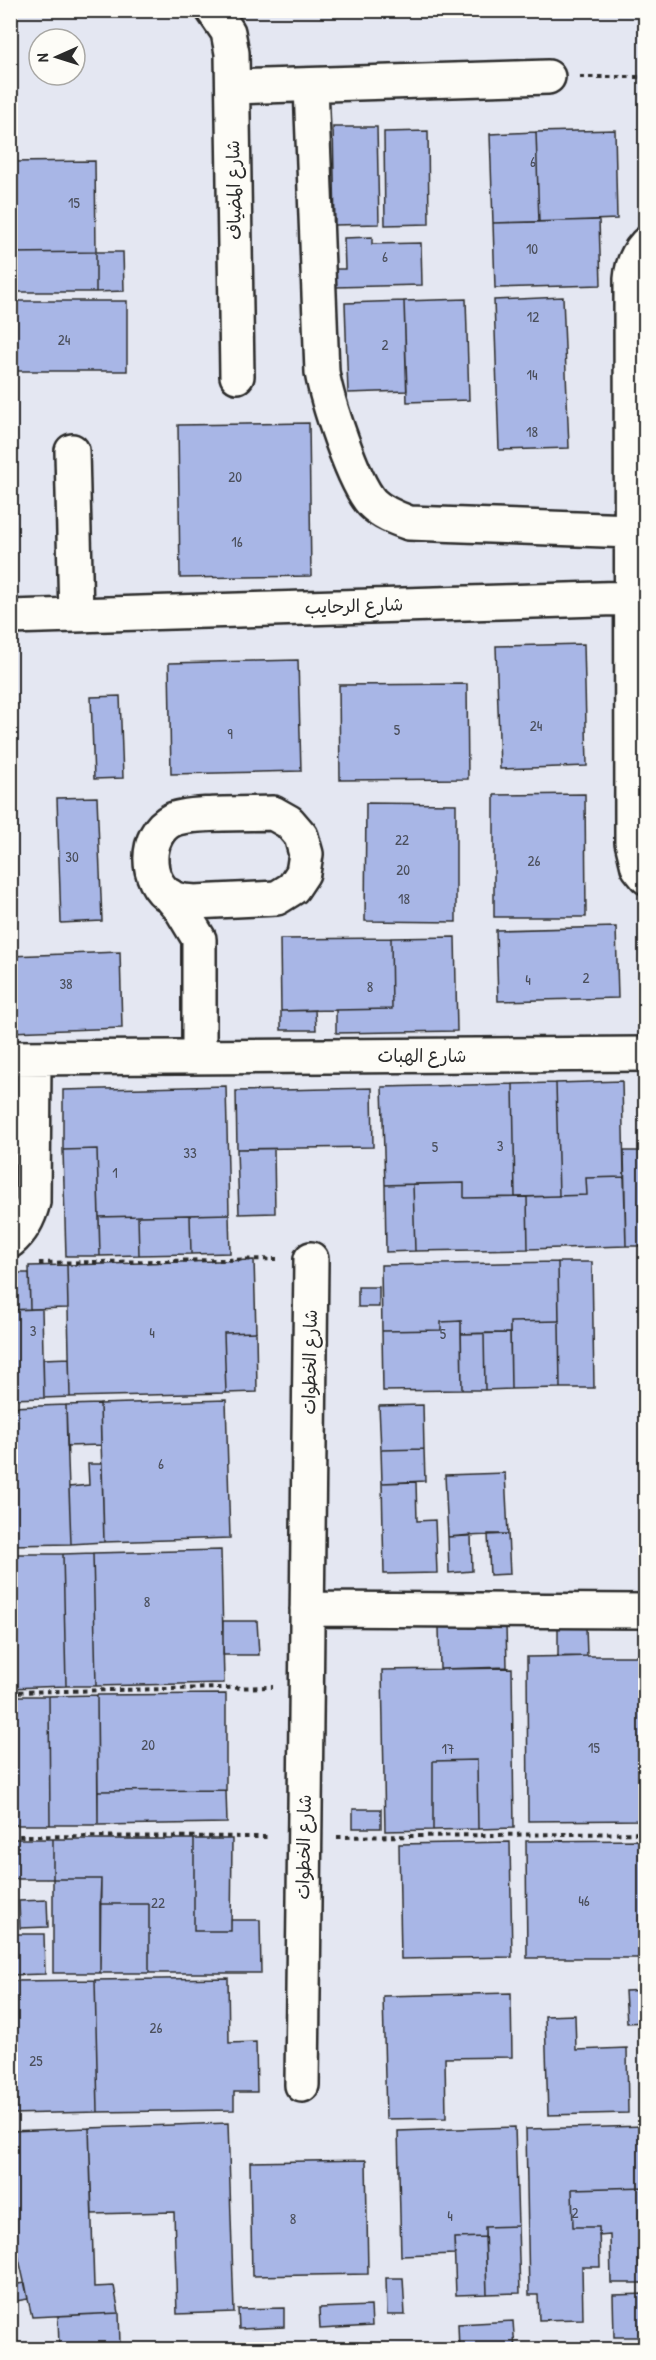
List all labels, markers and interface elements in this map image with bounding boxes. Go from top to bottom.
north arrow [27,27,87,87]
text: N [31,52,53,63]
street label: شارع المضياف [220,140,247,240]
house number: 6 [530,151,536,172]
house number: 15 [68,192,81,213]
house number: 10 [526,238,538,259]
house number: 6 [382,246,388,267]
house number: 12 [527,306,539,327]
house number: 24 [58,329,71,350]
house number: 2 [381,334,389,355]
house number: 14 [526,364,538,385]
house number: 18 [526,421,538,442]
house number: 20 [228,466,242,487]
house number: 16 [231,531,243,552]
street label: شارع الرحايب [304,591,404,620]
house number: 24 [530,715,543,736]
house number: 5 [394,719,401,740]
house number: 9 [227,723,233,744]
house number: 22 [395,829,409,850]
house number: 30 [65,846,79,867]
house number: 26 [527,850,541,871]
house number: 20 [396,859,410,880]
house number: 18 [398,888,410,909]
house number: 2 [582,967,590,988]
house number: 4 [525,969,531,990]
house number: 38 [59,973,73,994]
house number: 8 [367,976,373,997]
street label: شارع الهبات [377,1043,467,1068]
house number: 3 [497,1135,504,1156]
house number: 5 [432,1136,439,1157]
house number: 33 [183,1142,197,1163]
house number: 1 [112,1162,118,1183]
street label: شارع الخطوات [296,1309,323,1415]
house number: 3 [30,1320,37,1341]
house number: 4 [149,1322,155,1343]
house number: 5 [440,1323,447,1344]
house number: 6 [158,1453,164,1474]
house number: 8 [144,1591,150,1612]
house number: 20 [141,1734,155,1755]
house number: 15 [588,1737,601,1758]
house number: 17 [442,1738,454,1759]
street label: شارع الخطوات [290,1794,317,1900]
house number: 46 [578,1890,590,1911]
house number: 22 [151,1892,165,1913]
house number: 26 [149,2017,163,2038]
house number: 25 [29,2050,43,2071]
house number: 2 [571,2202,579,2223]
house number: 4 [447,2205,453,2226]
house number: 8 [290,2208,296,2229]

